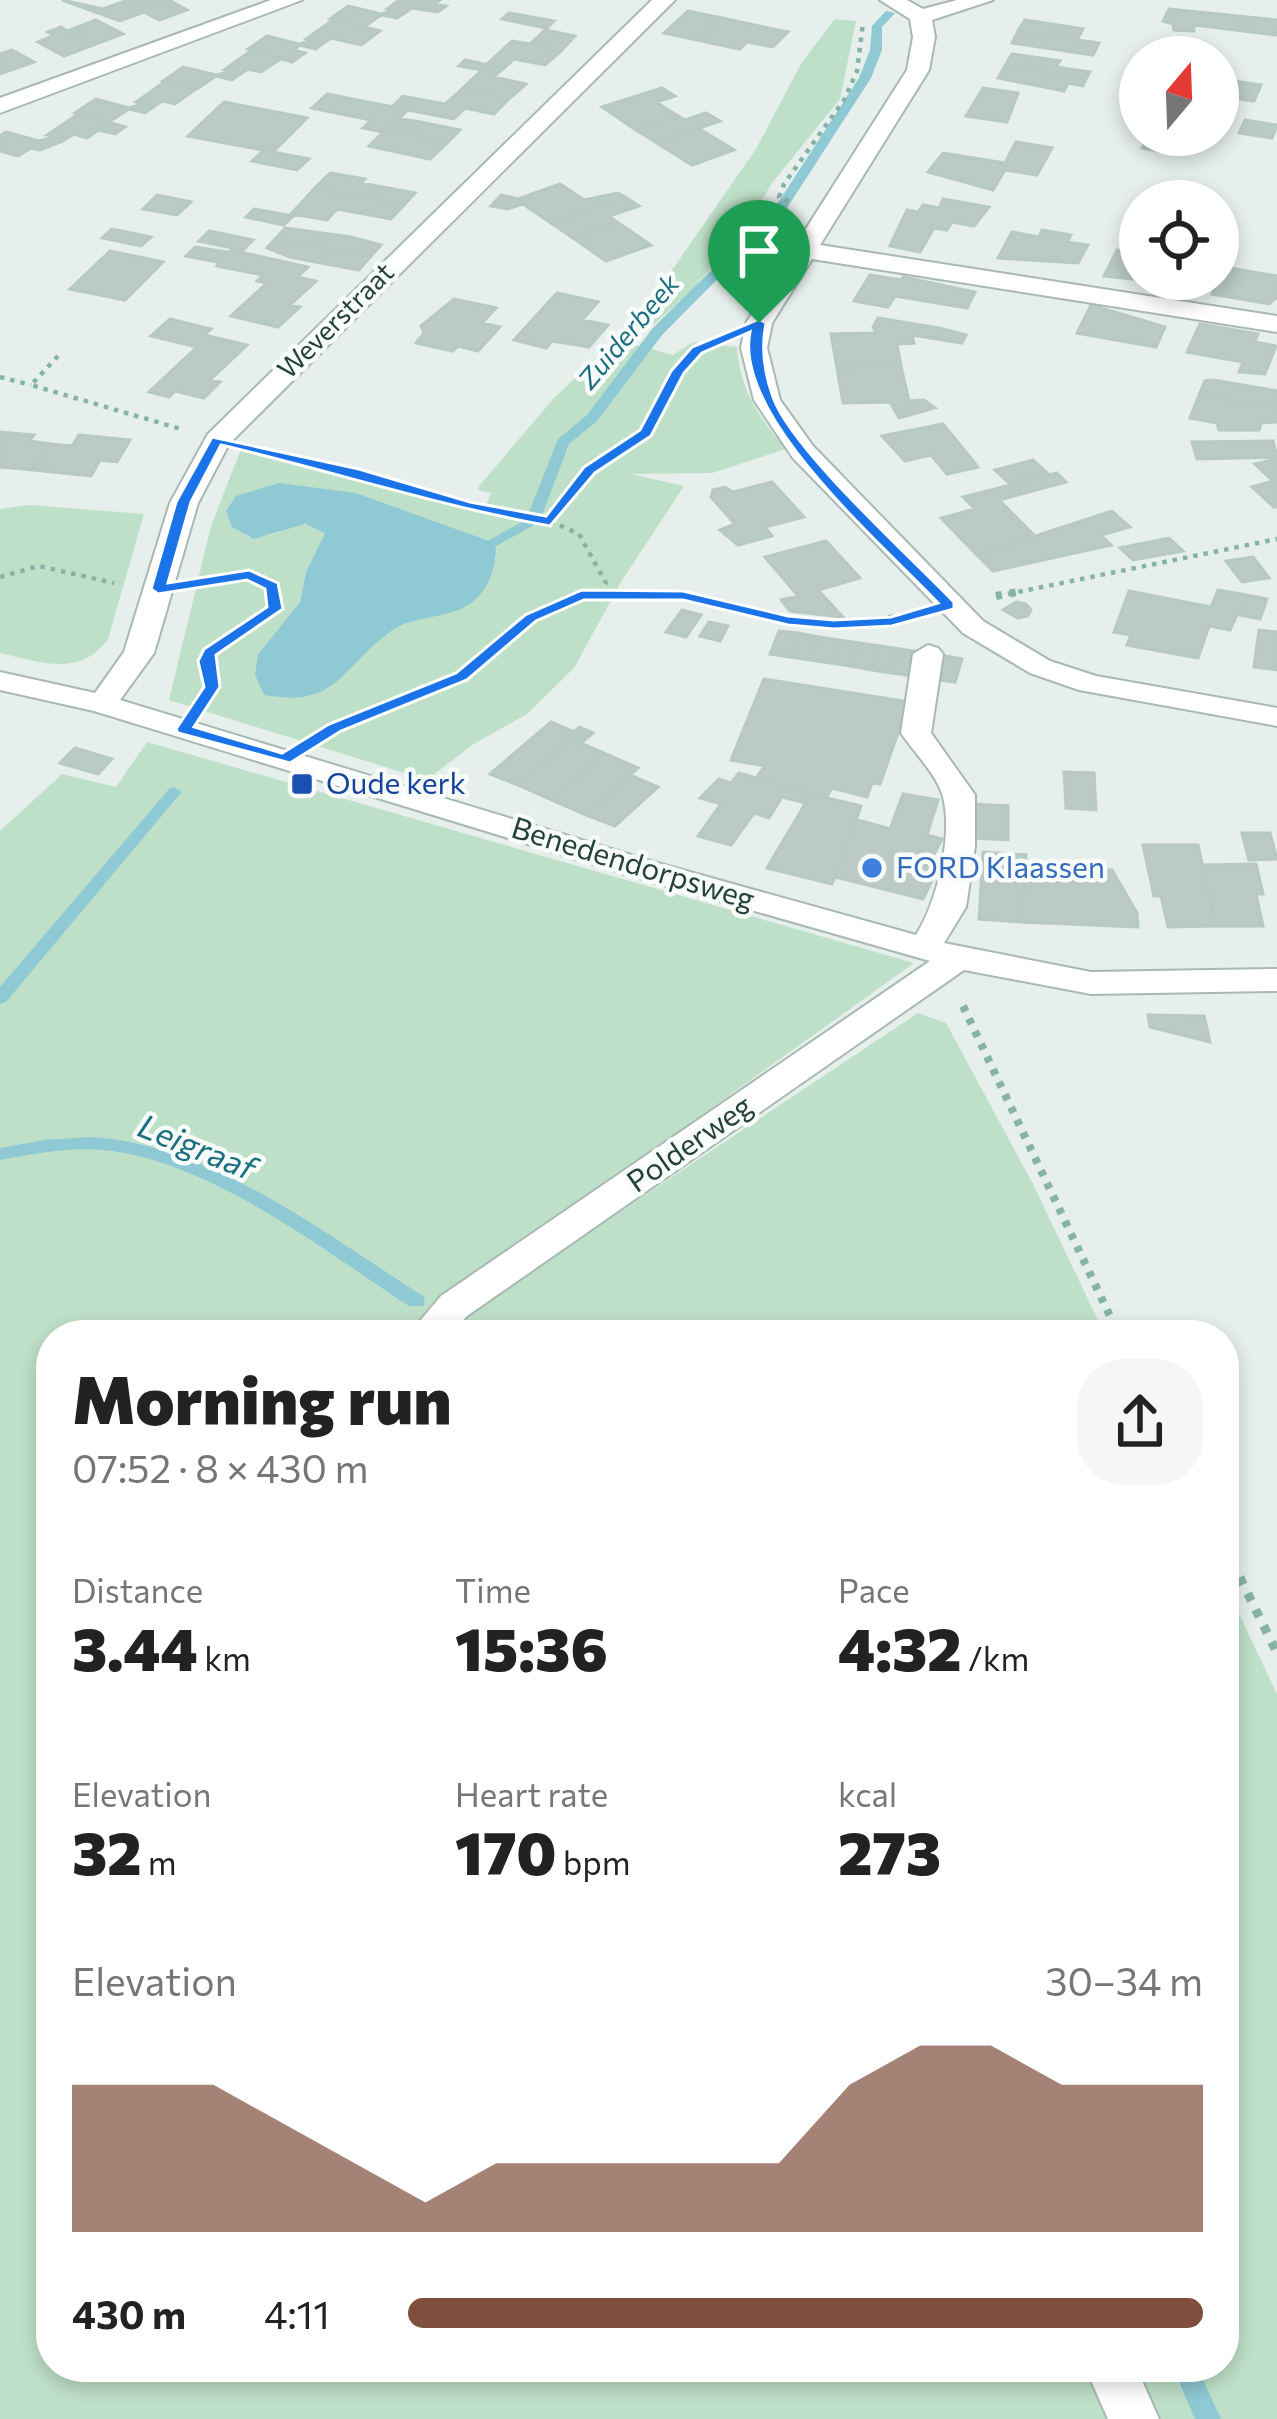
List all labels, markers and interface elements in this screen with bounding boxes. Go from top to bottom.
north arrow [1119,36,1239,156]
map controls [1119,36,1239,300]
button: locate [1119,180,1239,300]
pin [708,200,810,323]
icon: arrive [726,218,792,284]
street label: Weverstraat [270,255,400,385]
water label: Zuiderbeek [570,266,686,396]
place label: Oude kerk [326,763,466,800]
marker: Oude kerk [289,771,315,797]
street label: Benedendorpsweg [508,807,760,916]
place label: FORD Klaassen [896,847,1105,884]
marker: FORD Klaassen [859,855,885,881]
street label: Polderweg [619,1085,758,1199]
water label: Leigraaf [133,1104,266,1189]
text: Morning run [72,1357,452,1438]
button: share [1077,1359,1203,1485]
text: 07:52 · 8 × 430 m [72,1443,369,1491]
text: Distance [72,1569,203,1610]
text: Time [455,1569,531,1610]
text: Pace [838,1569,910,1610]
text: 3.44 [72,1610,198,1683]
text: 15:36 [455,1610,608,1683]
text: 4:32 [838,1610,962,1683]
text: km [198,1637,251,1678]
text: /km [962,1637,1029,1678]
text: Elevation [72,1773,211,1814]
text: Heart rate [455,1773,608,1814]
text: kcal [838,1773,897,1814]
text: 32 [72,1814,142,1887]
text: 170 [455,1814,556,1887]
text: 273 [838,1814,941,1887]
text: m [142,1841,177,1882]
text: bpm [556,1841,631,1882]
text: Elevation [72,1956,237,2004]
text: 30–34 m [1045,1956,1203,2004]
text: 430 m [72,2289,186,2337]
text: 4:11 [264,2289,330,2337]

